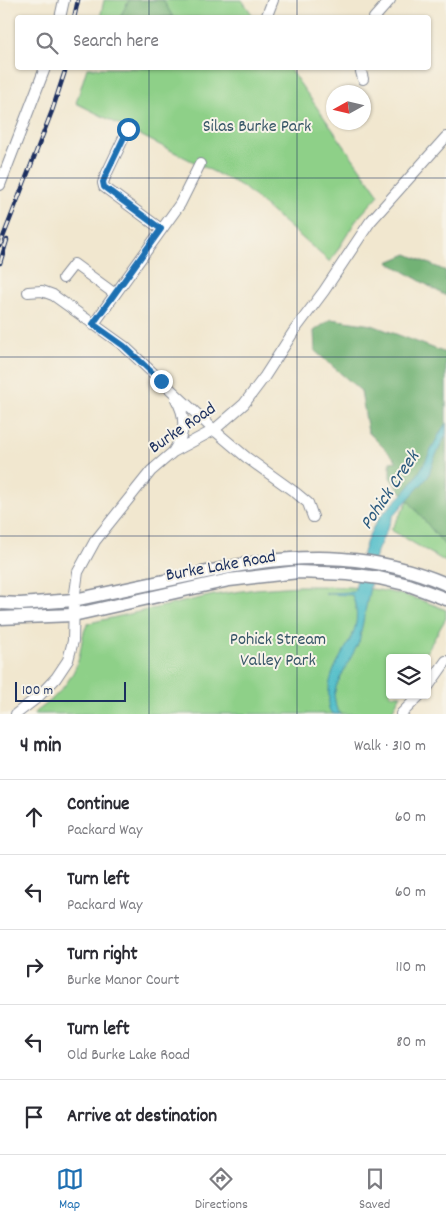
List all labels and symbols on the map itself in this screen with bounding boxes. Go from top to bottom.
north arrow [326,85,371,130]
park label: Silas Burke Park [203,115,311,140]
route start [117,118,140,141]
route end [150,370,173,393]
street label: Burke Road [144,397,222,461]
water label: Pohick Creek [355,444,429,536]
street label: Burke Lake Road [164,545,278,589]
park label: Pohick Stream Valley Park [230,628,326,674]
scale bar [15,679,126,702]

